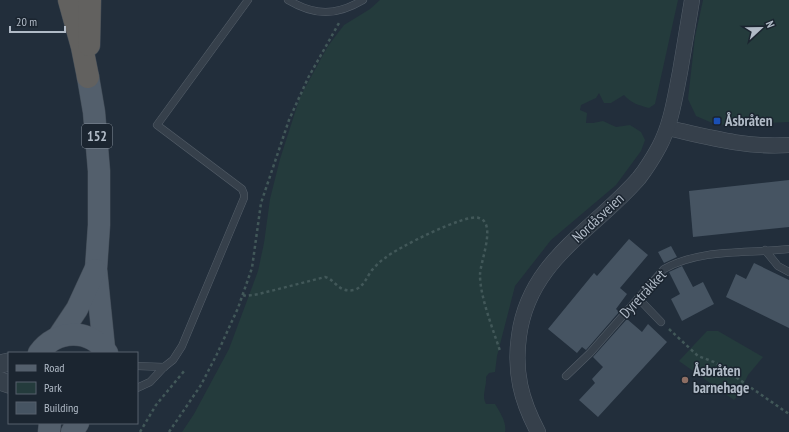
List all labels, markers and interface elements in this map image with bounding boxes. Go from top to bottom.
scale bar [10,8,65,34]
north arrow [741,8,781,48]
text: 20 m [16,14,37,29]
text: N [763,19,778,30]
place label: Åsbråten [724,111,773,130]
marker: Åsbråten [712,116,722,126]
road number: 152 [82,124,112,148]
street label: Nordåsveien [568,189,628,247]
street label: Dyretråkket [615,265,670,322]
legend [8,352,138,424]
text: Road [44,360,64,375]
place label: Åsbråten barnehage [692,361,749,397]
marker: Åsbråten barnehage [680,375,690,385]
text: Park [44,380,62,395]
text: Building [44,400,79,415]

